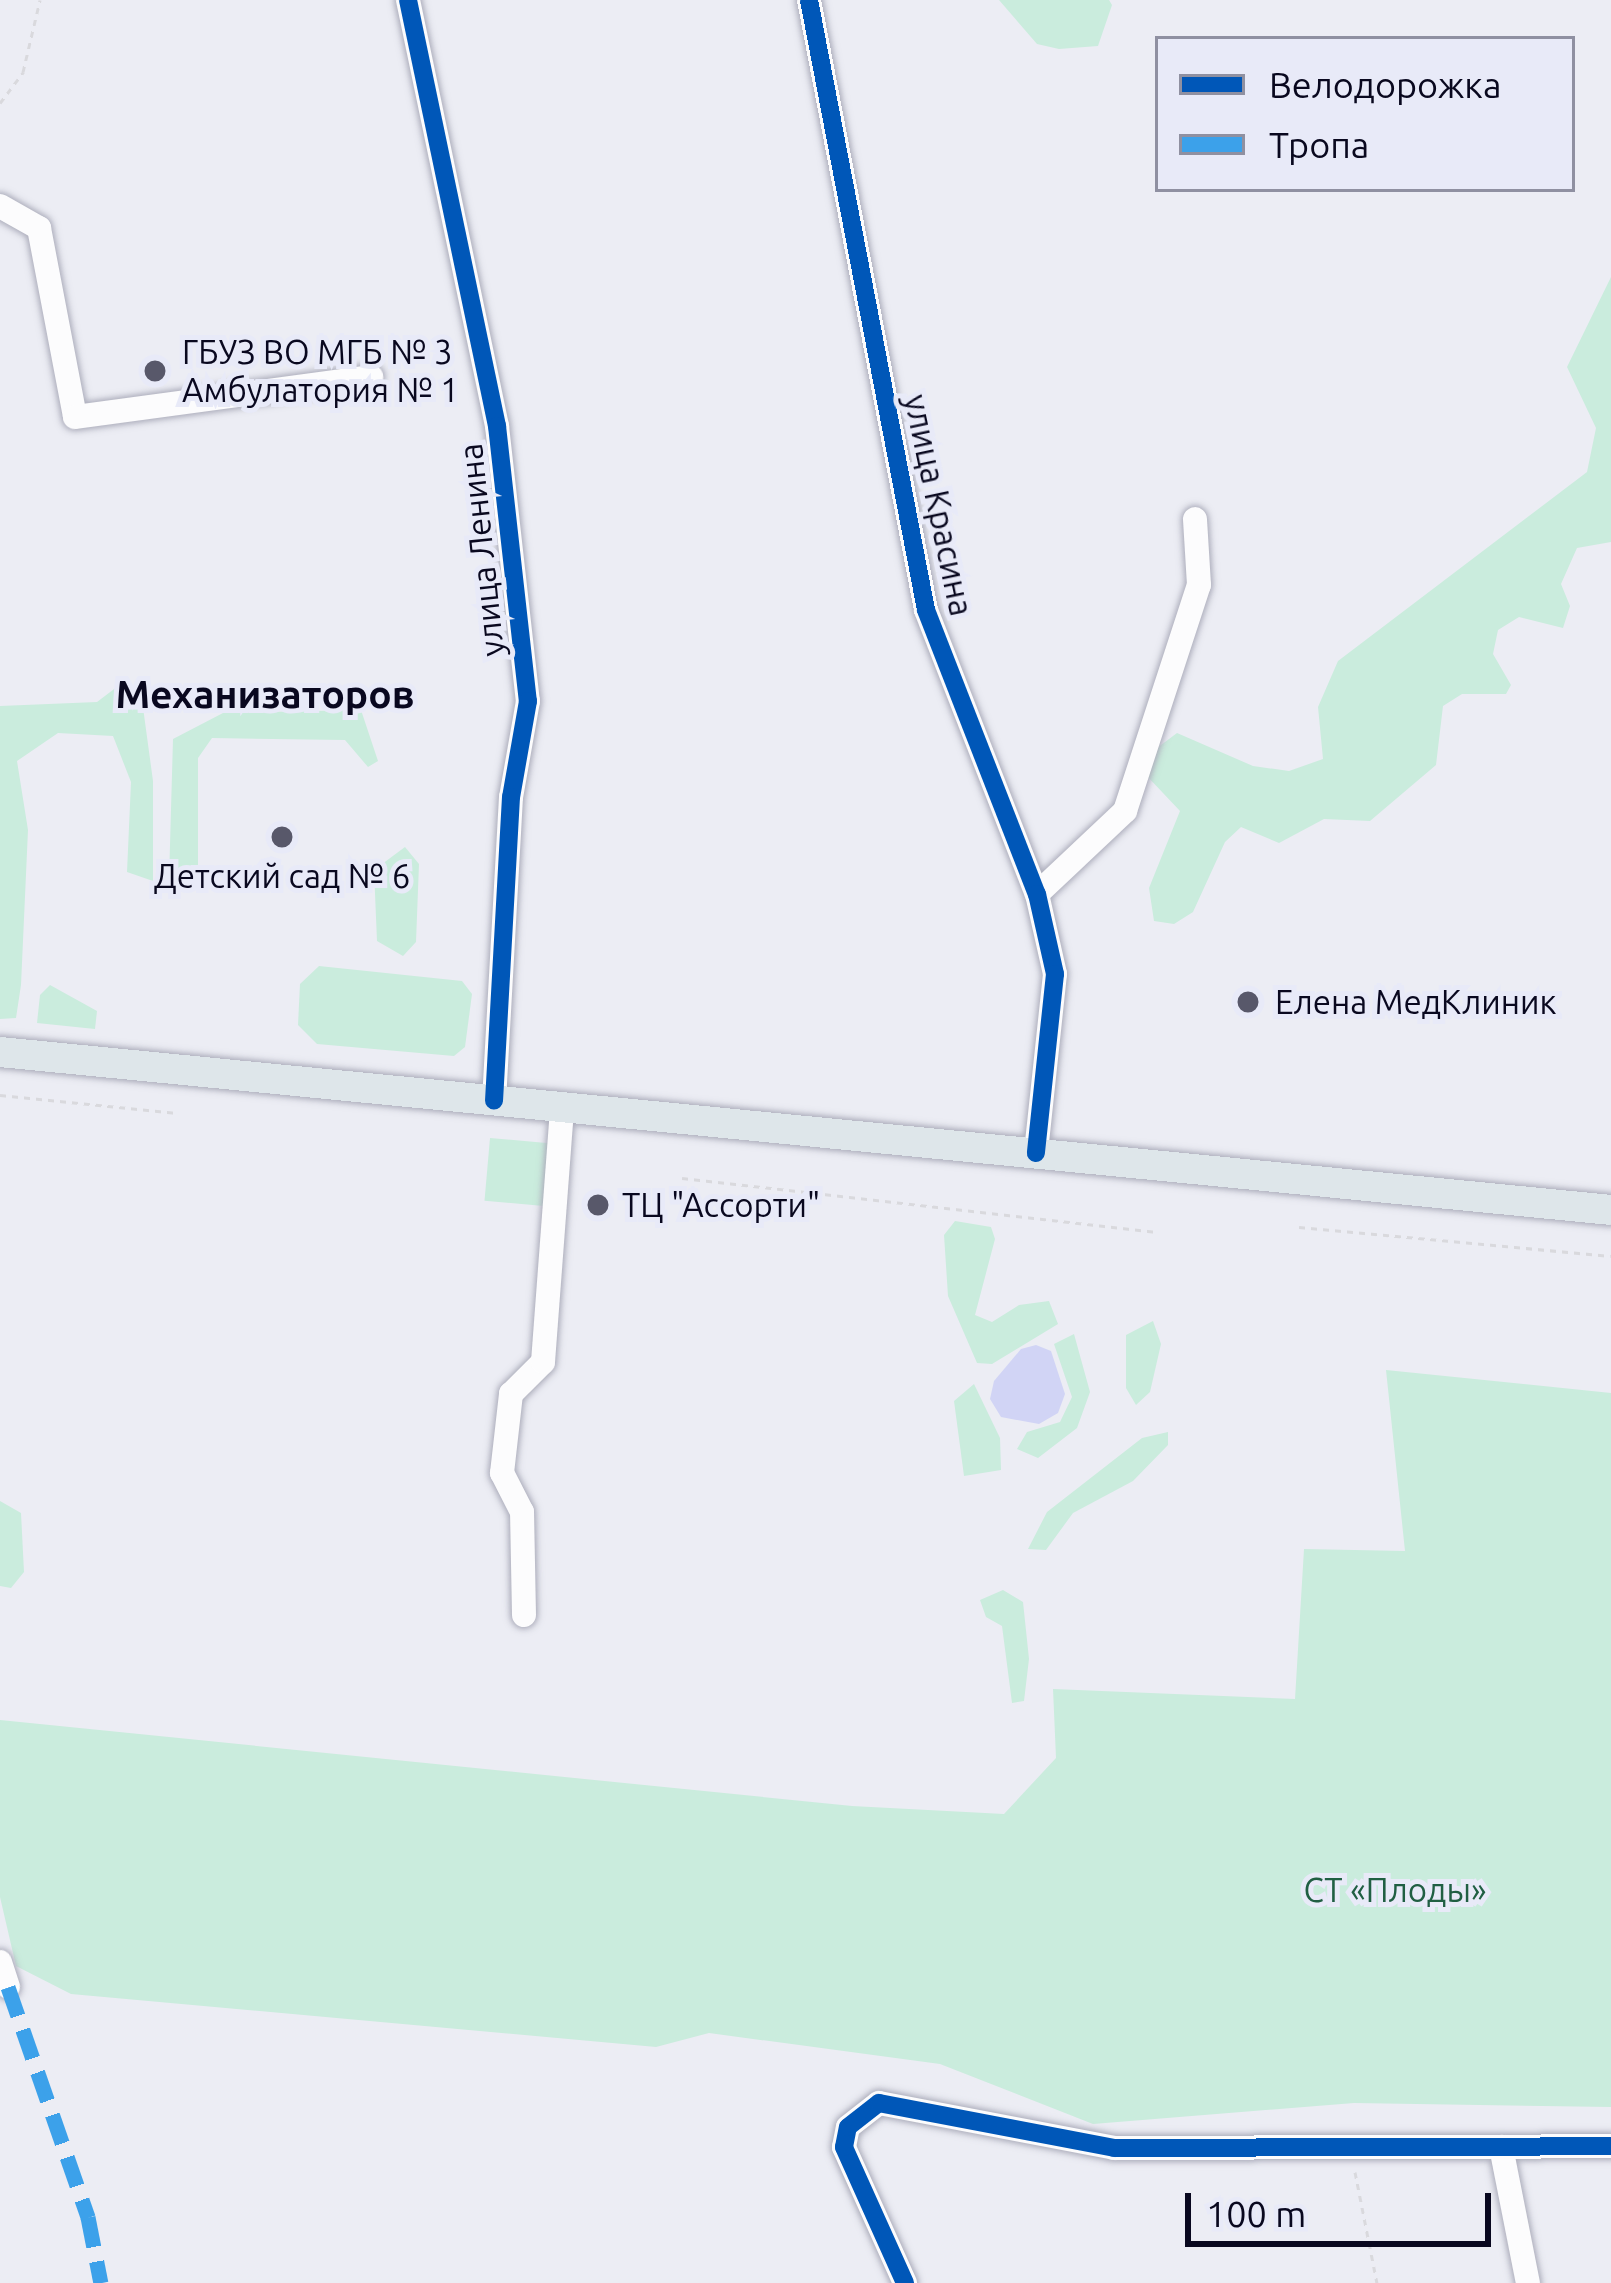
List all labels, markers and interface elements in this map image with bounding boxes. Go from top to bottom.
legend [1155,36,1575,192]
text: Велодорожка [1269,64,1501,105]
text: Тропа [1269,124,1369,165]
place label: ГБУЗ ВО МГБ № 3 Амбулатория № 1 [182,332,459,410]
marker: ГБУЗ ВО МГБ № 3 Амбулатория № 1 [139,355,171,387]
street label: улица Красина [896,391,982,619]
street label: улица Ленина [450,442,512,658]
district label: Механизаторов [115,671,415,717]
marker: Детский сад № 6 [269,824,295,850]
place label: Детский сад № 6 [154,856,410,896]
place label: Елена МедКлиник [1275,982,1557,1022]
marker: Елена МедКлиник [1232,986,1264,1018]
place label: ТЦ "Ассорти" [622,1185,820,1225]
marker: ТЦ "Ассорти" [585,1192,611,1218]
park label: СТ «Плоды» [1304,1870,1486,1910]
scale bar [1191,2169,1497,2243]
text: 100 m [1206,2193,1306,2234]

